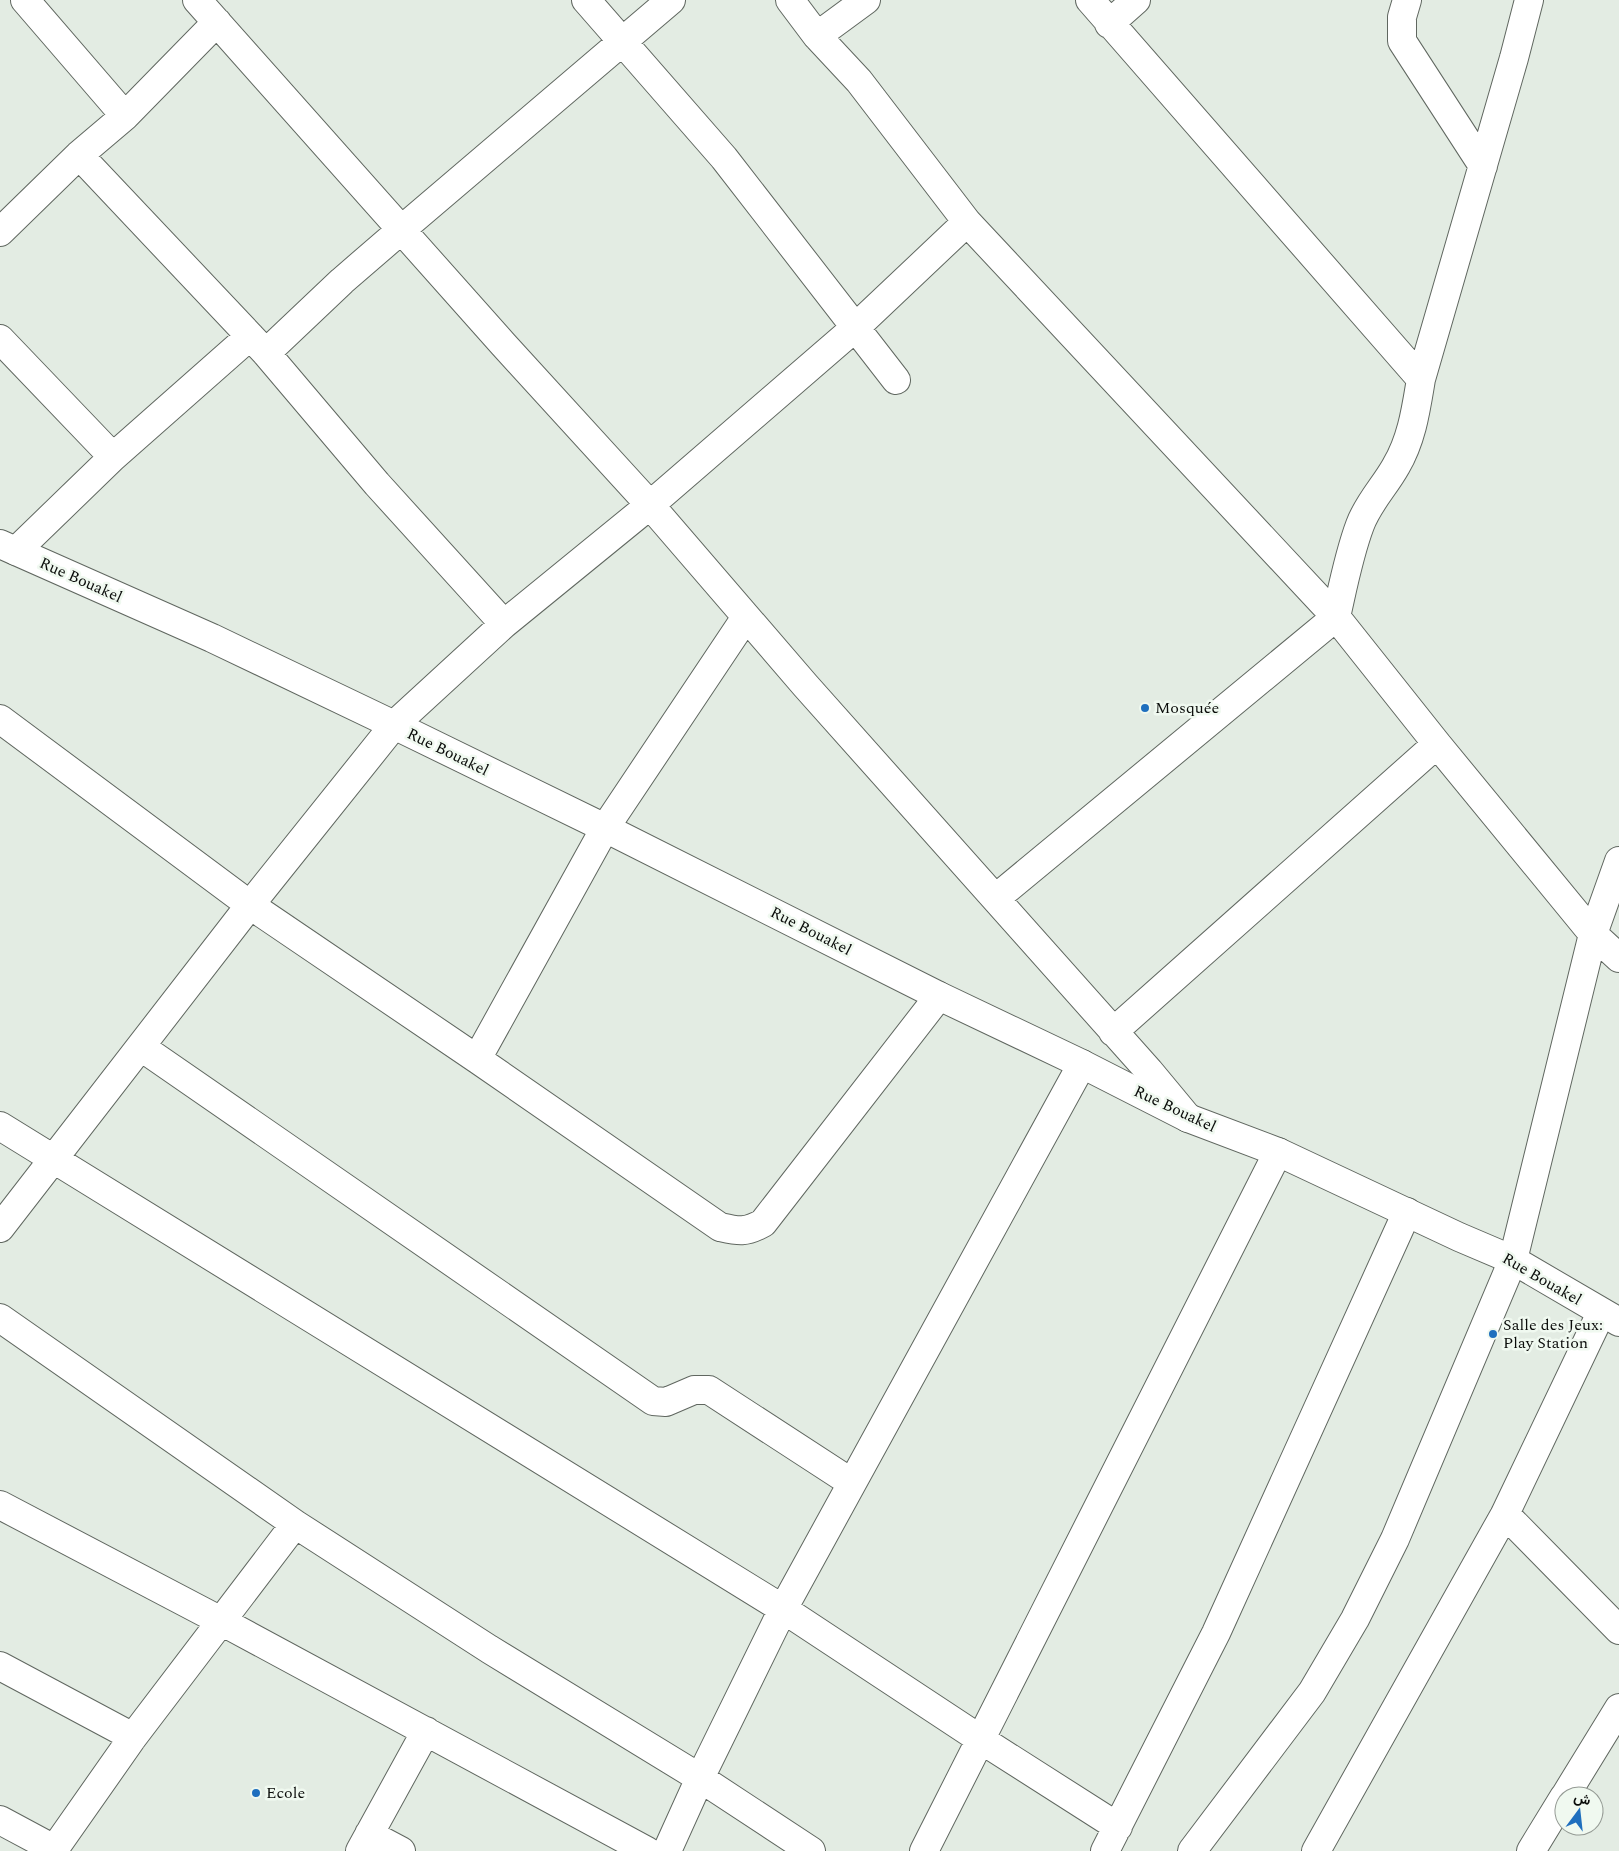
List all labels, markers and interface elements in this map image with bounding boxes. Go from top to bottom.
street label: Rue Bouakel [36,551,126,609]
place label: Mosquée [1155,696,1219,720]
marker: Mosquée [1139,702,1151,714]
street label: Rue Bouakel [403,722,493,782]
street label: Rue Bouakel [766,900,856,962]
street label: Rue Bouakel [1130,1079,1220,1139]
street label: Rue Bouakel [1498,1247,1586,1311]
place label: Salle des Jeux: Play Station [1503,1313,1603,1355]
marker: Salle des Jeux: Play Station [1487,1328,1499,1340]
place label: Ecole [266,1781,305,1805]
north arrow [1554,1786,1604,1836]
marker: Ecole [250,1787,262,1799]
text: ش [1571,1787,1593,1811]

